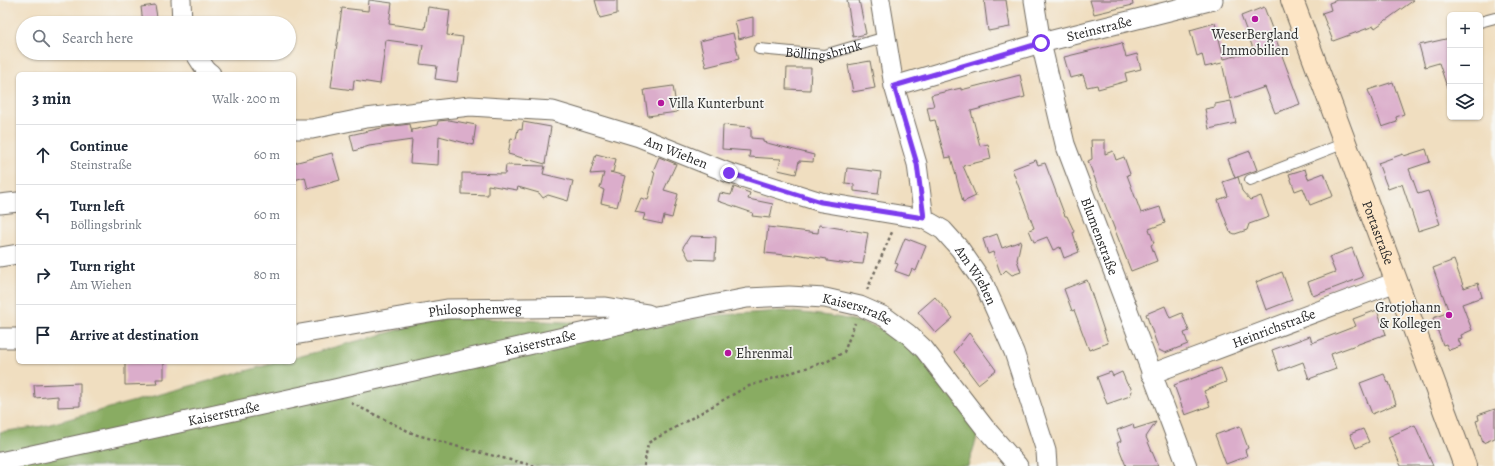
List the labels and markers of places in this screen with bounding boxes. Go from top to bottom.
marker: WeserBergland Immobilien [1250,14,1260,24]
place label: WeserBergland Immobilien [1210,25,1299,60]
place label: Villa Kunterbunt [668,94,764,113]
marker: Villa Kunterbunt [656,98,666,108]
place label: Grotjohann & Kollegen [1375,298,1441,333]
marker: Grotjohann & Kollegen [1444,310,1454,320]
place label: Ehrenmal [736,344,793,363]
marker: Ehrenmal [723,348,733,358]

